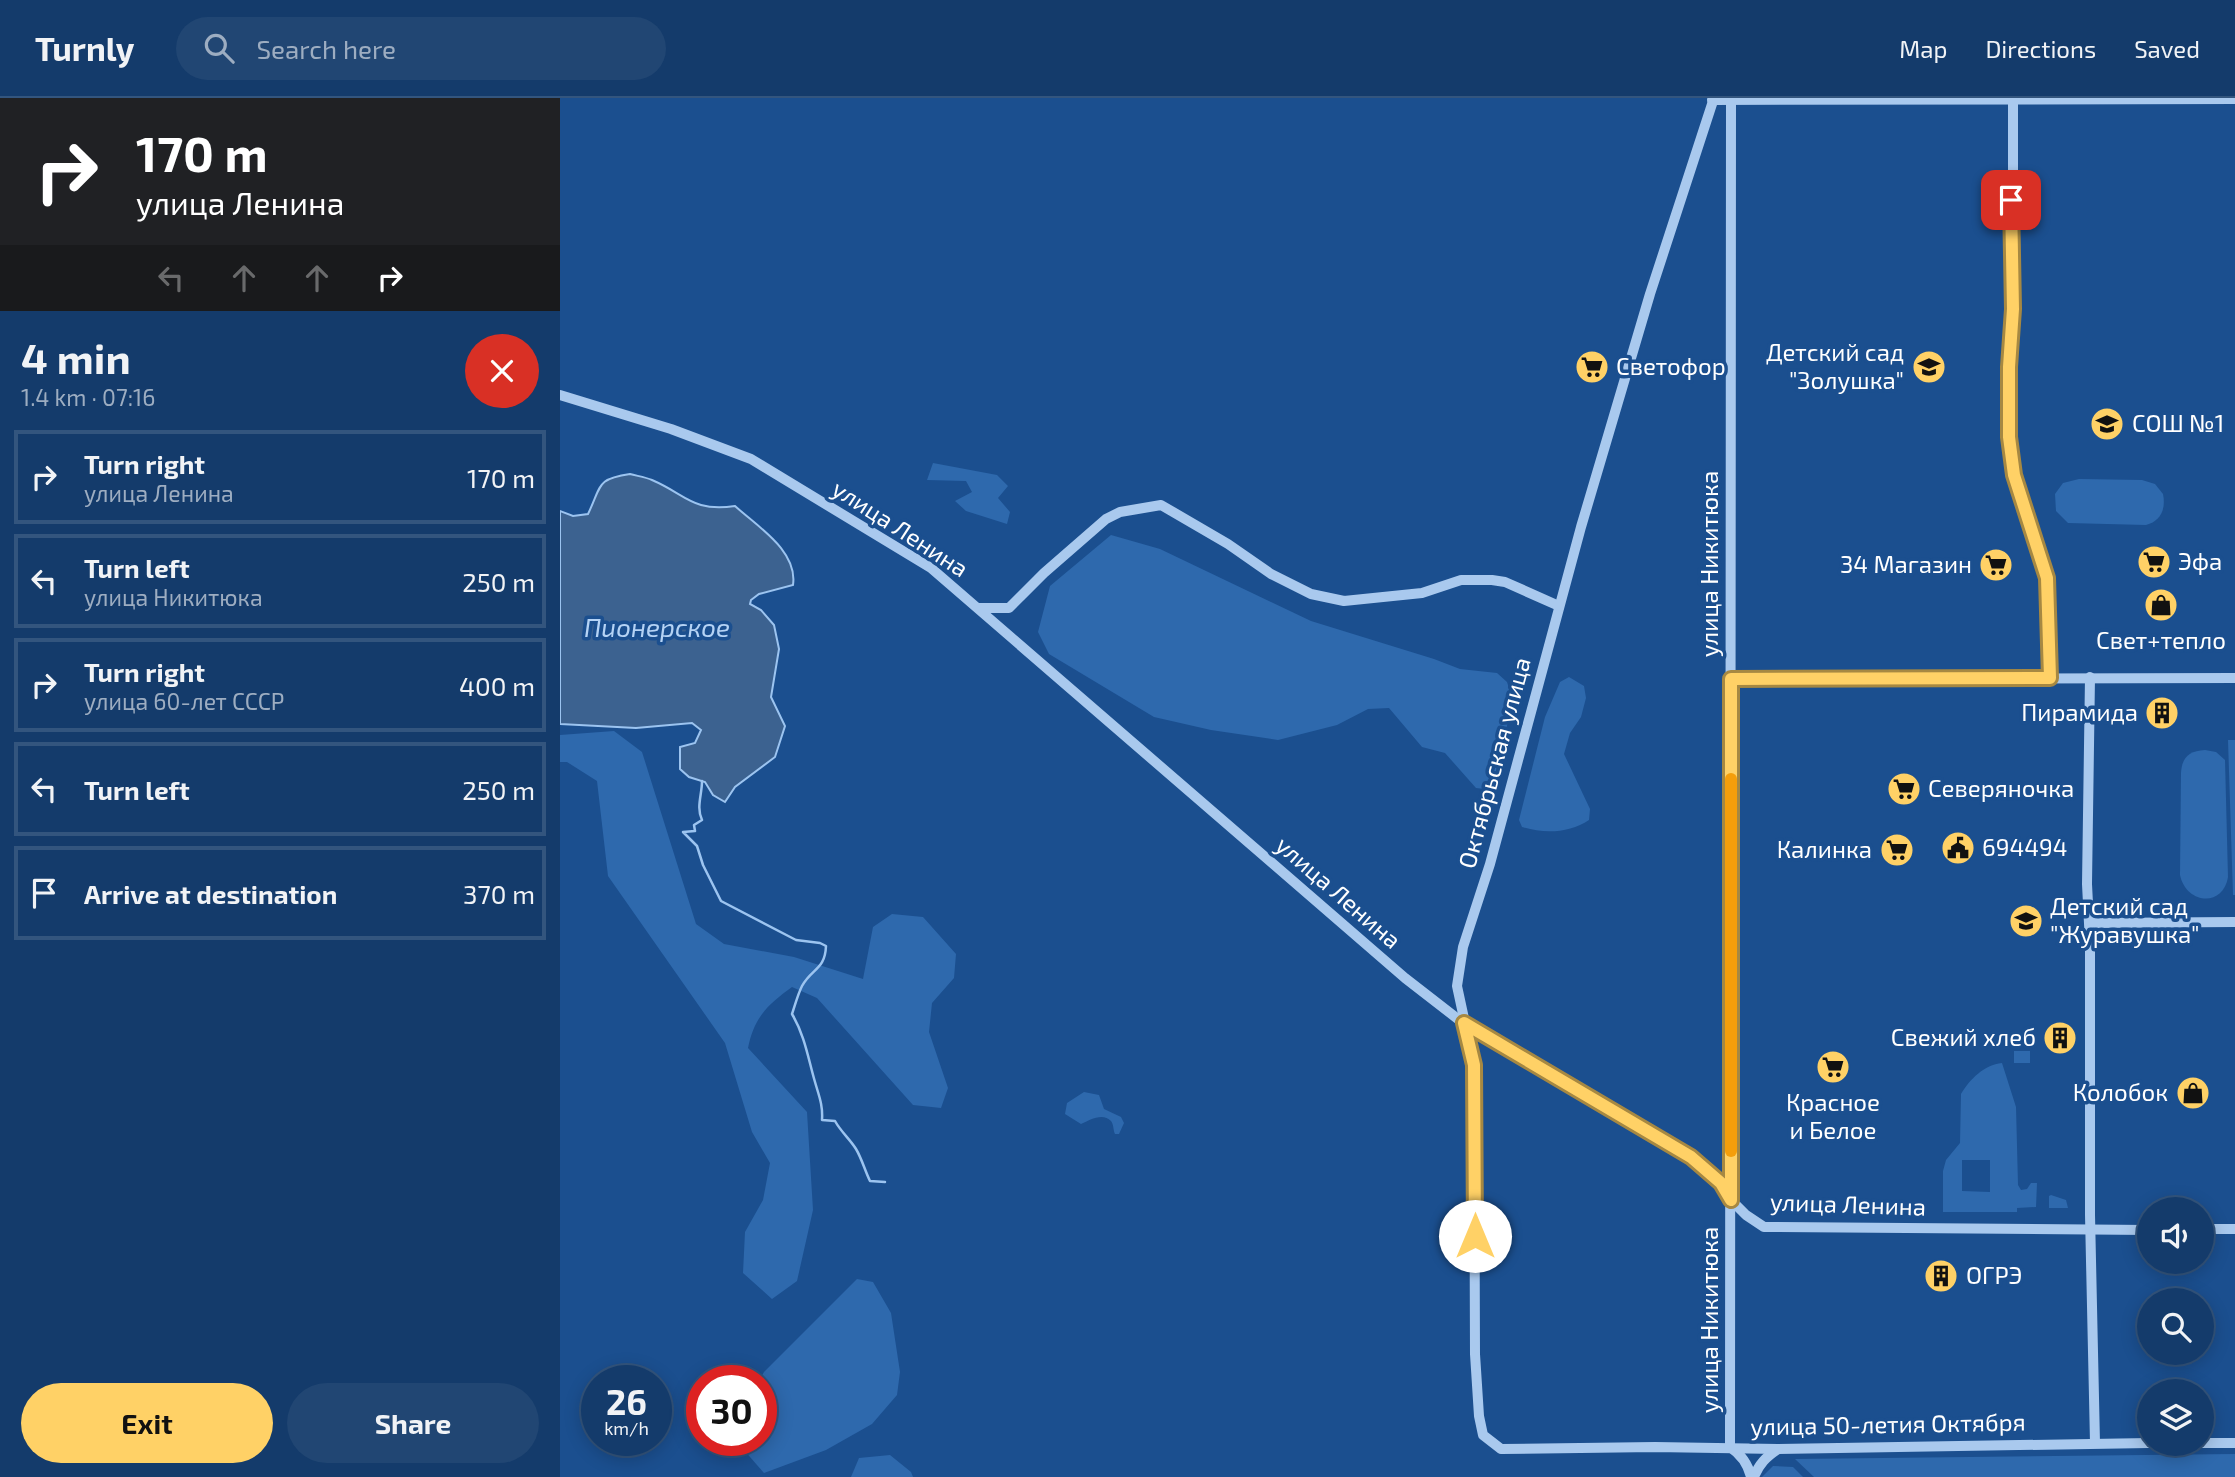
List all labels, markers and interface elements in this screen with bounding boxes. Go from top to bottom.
search box [176,17,666,80]
text: Turnly [35,28,134,68]
icon: search [200,29,238,67]
text: Search here [256,33,396,64]
text: Map [1899,34,1947,63]
text: Directions [1985,34,2096,63]
text: Saved [2134,34,2200,63]
text: 170 m [136,123,268,182]
icon: right [21,126,112,217]
pin [1981,170,2041,230]
icon: arrive [1992,181,2030,219]
text: улица Ленина [136,183,344,221]
icon: left [152,259,190,297]
icon: ahead [225,259,263,297]
icon: ahead [298,259,336,297]
icon: right [371,259,409,297]
text: 4 min [21,332,131,382]
button: close [465,334,539,408]
place label: Детский сад "Золушка" [1766,337,1904,395]
supermarket icon: Светофор [1573,348,1611,386]
school or university icon: Детский сад "Золушка" [1910,348,1948,386]
place label: Светофор [1616,351,1726,380]
text: 1.4 km · 07:16 [21,383,155,411]
school or university icon: СОШ №1 [2088,405,2126,443]
place label: СОШ №1 [2132,408,2224,437]
text: Turn right [84,448,205,479]
icon: right [25,458,63,496]
text: 170 m [467,462,535,493]
street label: улица Никитюка [1694,471,1724,657]
street label: улица Ленина [827,473,974,583]
text: улица Ленина [84,479,234,507]
supermarket icon: Эфа [2135,543,2173,581]
supermarket icon: 34 Магазин [1977,546,2015,584]
place label: Эфа [2178,546,2222,575]
place label: 34 Магазин [1840,549,1972,578]
text: Turn left [84,552,190,583]
icon: left [25,562,63,600]
text: 250 m [462,566,535,597]
text: улица Никитюка [84,583,263,611]
shop icon: Свет+тепло [2142,586,2180,624]
water label: Пионерское [584,611,730,642]
place label: Свет+тепло [2096,625,2226,654]
street label: Октябрьская улица [1451,654,1537,872]
text: Turn right [84,656,205,687]
icon: right [25,666,63,704]
text: 400 m [459,670,535,701]
text: улица 60-лет СССР [84,687,284,715]
building icon: Пирамида [2143,694,2181,732]
place label: Пирамида [2021,697,2138,726]
icon: left [25,770,63,808]
supermarket icon: Северяночка [1885,770,1923,808]
place label: Северяночка [1928,773,2074,802]
text: Turn left [84,774,190,805]
text: 250 m [462,774,535,805]
public building icon: 694494 [1939,829,1977,867]
street label: улица Ленина [1270,830,1407,955]
supermarket icon: Калинка [1878,831,1916,869]
place label: 694494 [1982,832,2067,861]
place label: Калинка [1777,834,1872,863]
icon: arrive [25,874,63,912]
text: Arrive at destination [84,878,337,909]
text: 370 m [463,878,535,909]
place label: Детский сад "Журавушка" [2050,891,2200,949]
school or university icon: Детский сад "Журавушка" [2007,902,2045,940]
building icon: Свежий хлеб [2041,1019,2079,1057]
place label: Свежий хлеб [1891,1022,2036,1051]
supermarket icon: Красное и Белое [1814,1048,1852,1086]
shop icon: Колобок [2174,1074,2212,1112]
place label: Колобок [2073,1077,2168,1106]
place label: Красное и Белое [1786,1087,1880,1144]
street label: улица Ленина [1769,1186,1927,1222]
map controls [2137,1197,2214,1456]
button: sound [2137,1197,2214,1274]
position arrow [1438,1199,1512,1273]
street label: улица Никитюка [1694,1227,1724,1413]
building icon: ОГРЭ [1922,1257,1960,1295]
place label: ОГРЭ [1966,1260,2022,1289]
button: search [2137,1288,2214,1365]
speed limit sign: 30 [686,1365,777,1456]
button: layers [2137,1379,2214,1456]
text: 26 [606,1380,647,1422]
button: Exit [21,1383,273,1463]
button: Share [287,1383,539,1463]
street label: улица 50-летия Октября [1750,1407,2026,1441]
text: km/h [604,1417,649,1439]

